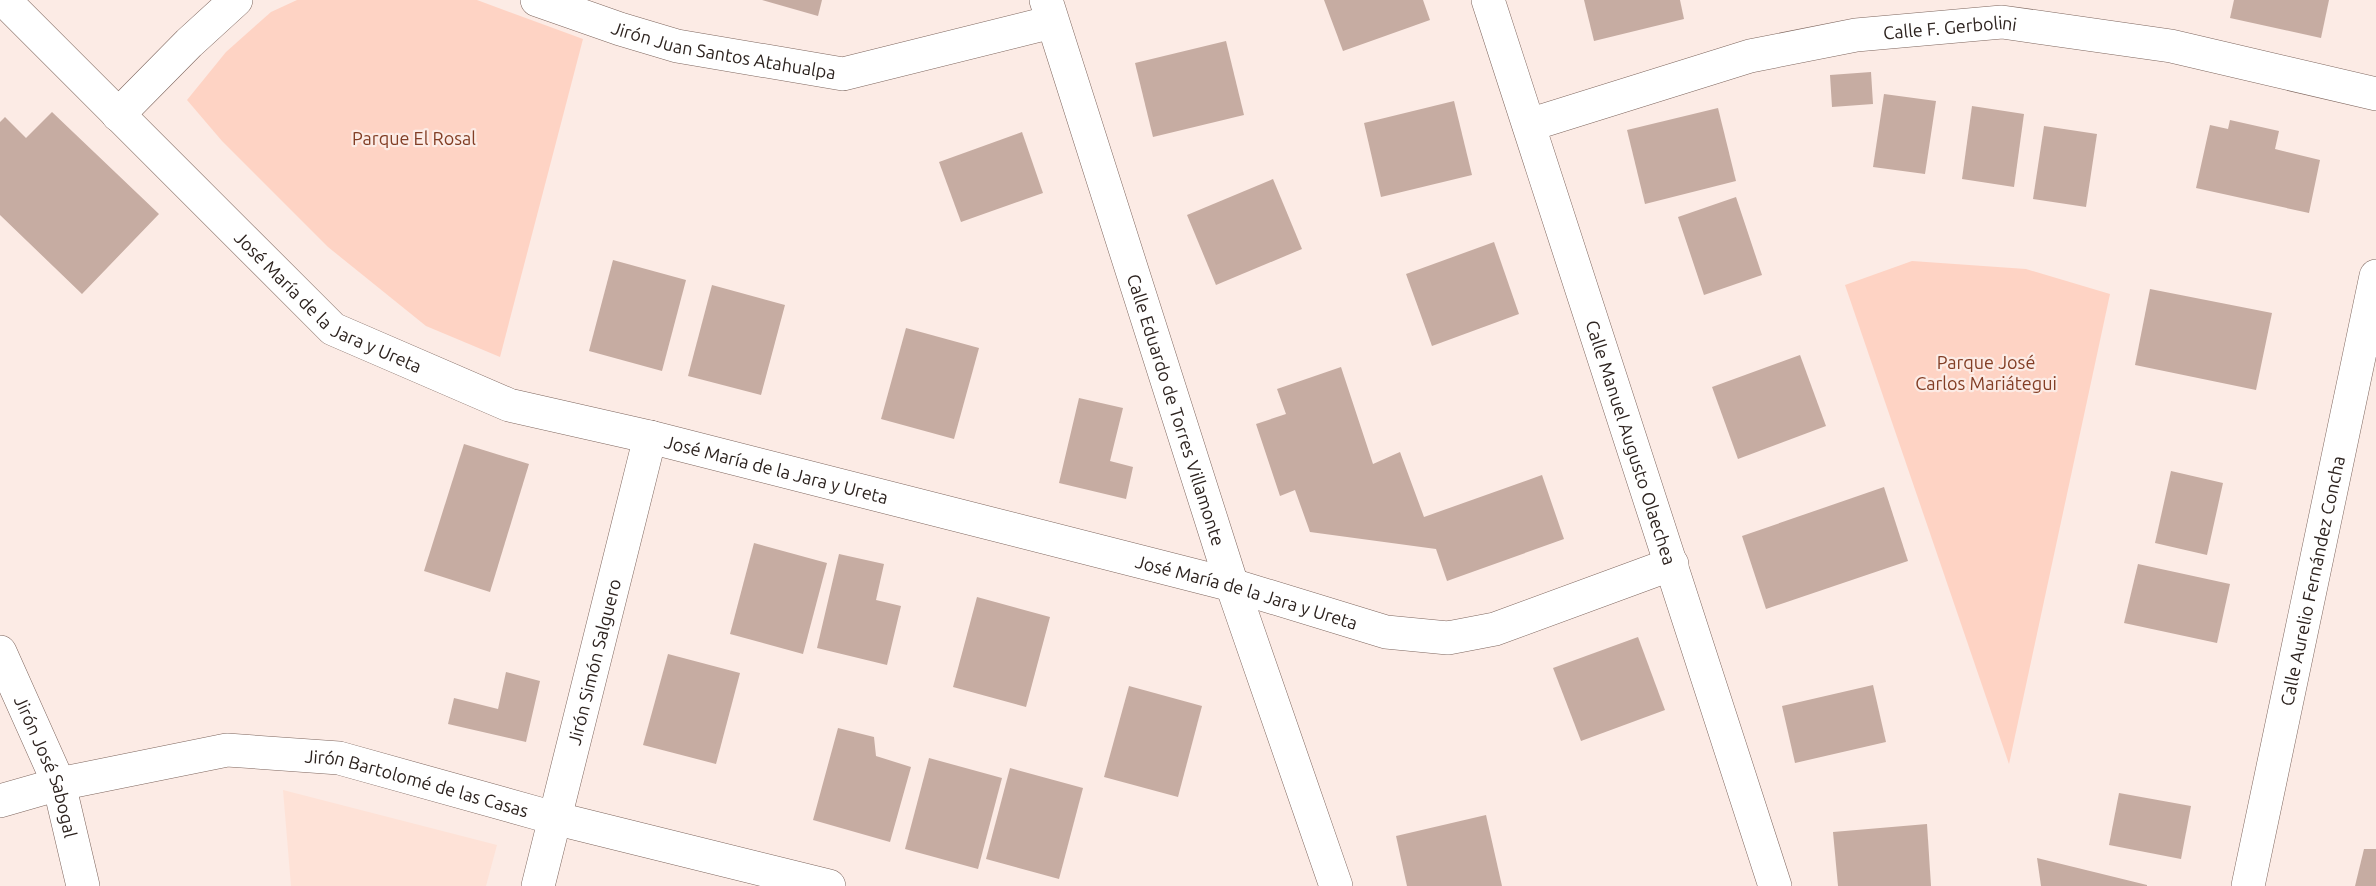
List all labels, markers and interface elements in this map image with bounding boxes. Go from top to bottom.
street label: Calle F. Gerbolini [1882,12,2018,43]
street label: Jirón Juan Santos Atahualpa [609,17,837,83]
park label: Parque El Rosal [352,128,476,148]
street label: José María de la Jara y Ureta [231,227,425,376]
street label: Calle Eduardo de Torres Villamonte [1124,271,1229,548]
street label: Calle Manuel Augusto Olaechea [1582,318,1680,567]
park label: Parque José Carlos Mariátegui [1915,352,2057,393]
street label: José María de la Jara y Ureta [662,431,890,507]
street label: Calle Aurelio Fernández Concha [2276,454,2348,707]
street label: José María de la Jara y Ureta [1133,551,1360,633]
street label: Jirón Simón Salguero [564,577,624,747]
street label: Jirón José Sabogal [11,692,81,840]
street label: Jirón Bartolomé de las Casas [304,746,531,820]

